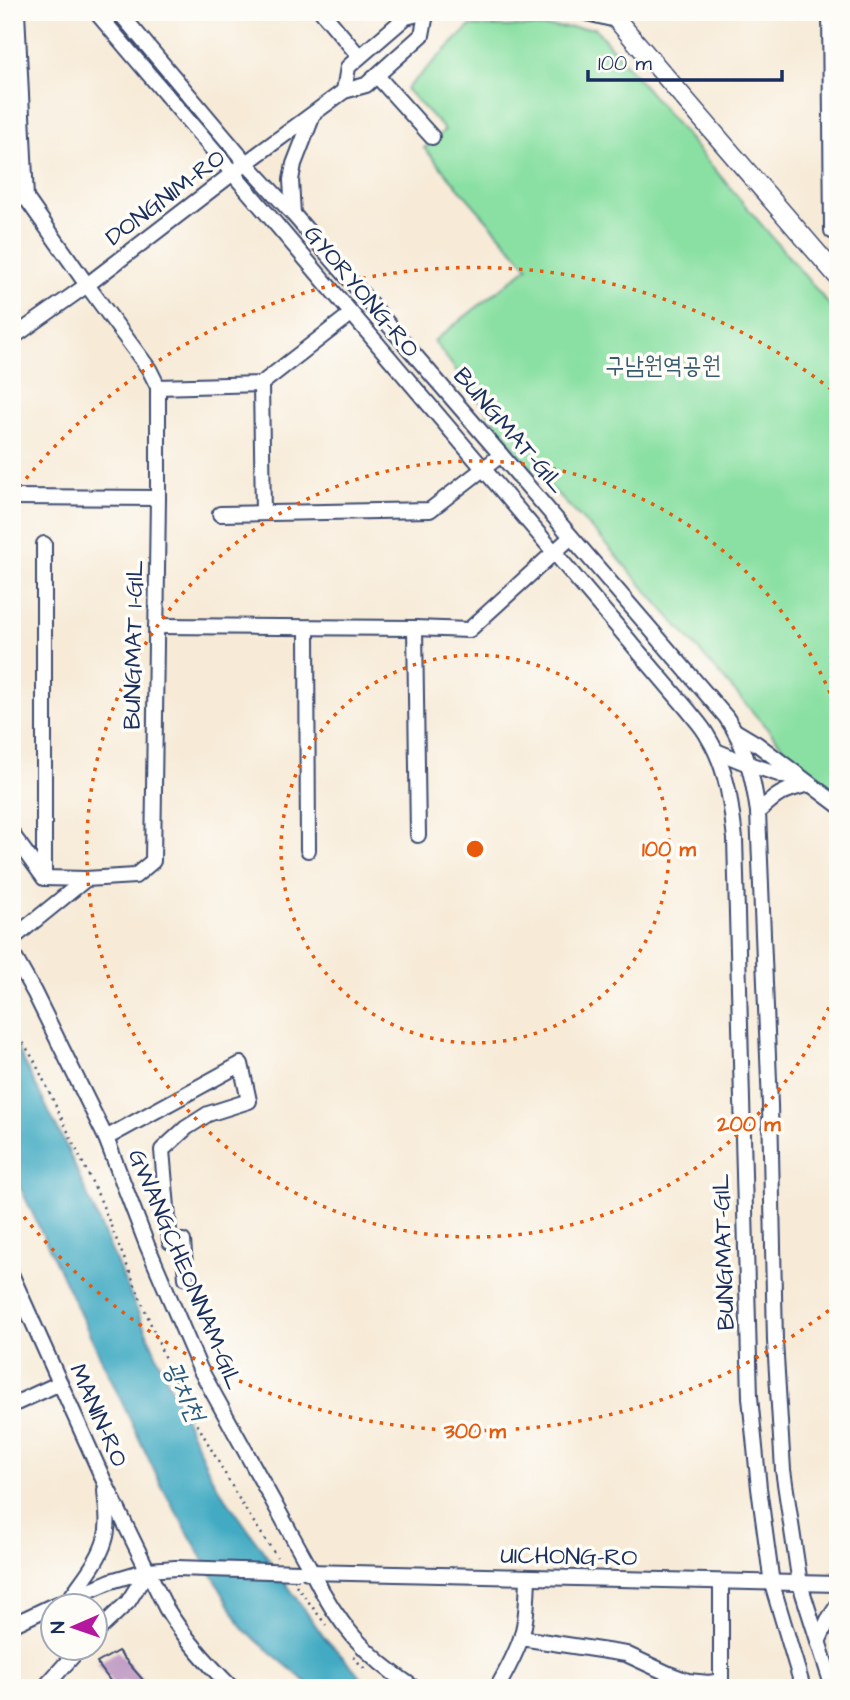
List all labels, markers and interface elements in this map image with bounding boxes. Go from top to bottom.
scale bar [588,38,782,82]
text: 100 m [598,49,653,78]
street label: DONGNIM-RO [98,141,233,254]
street label: GYORYONG-RO [296,218,427,365]
park label: 구남원역공원 [605,349,721,383]
street label: BUNGMAT-GIL [445,360,574,501]
street label: BUNGMAT 1-GIL [116,560,152,730]
text: 100 m [642,835,697,864]
centre of rings [463,837,487,861]
text: 200 m [716,1110,781,1139]
street label: GWANGCHEONNAM-GIL [119,1144,251,1395]
street label: BUNGMAT-GIL [704,1173,744,1331]
water label: 광치천 [155,1355,215,1430]
street label: MANIN-RO [60,1358,136,1472]
text: 300 m [443,1417,507,1446]
street label: UICHONG-RO [500,1539,638,1575]
north arrow [38,1592,108,1662]
text: N [45,1621,72,1634]

